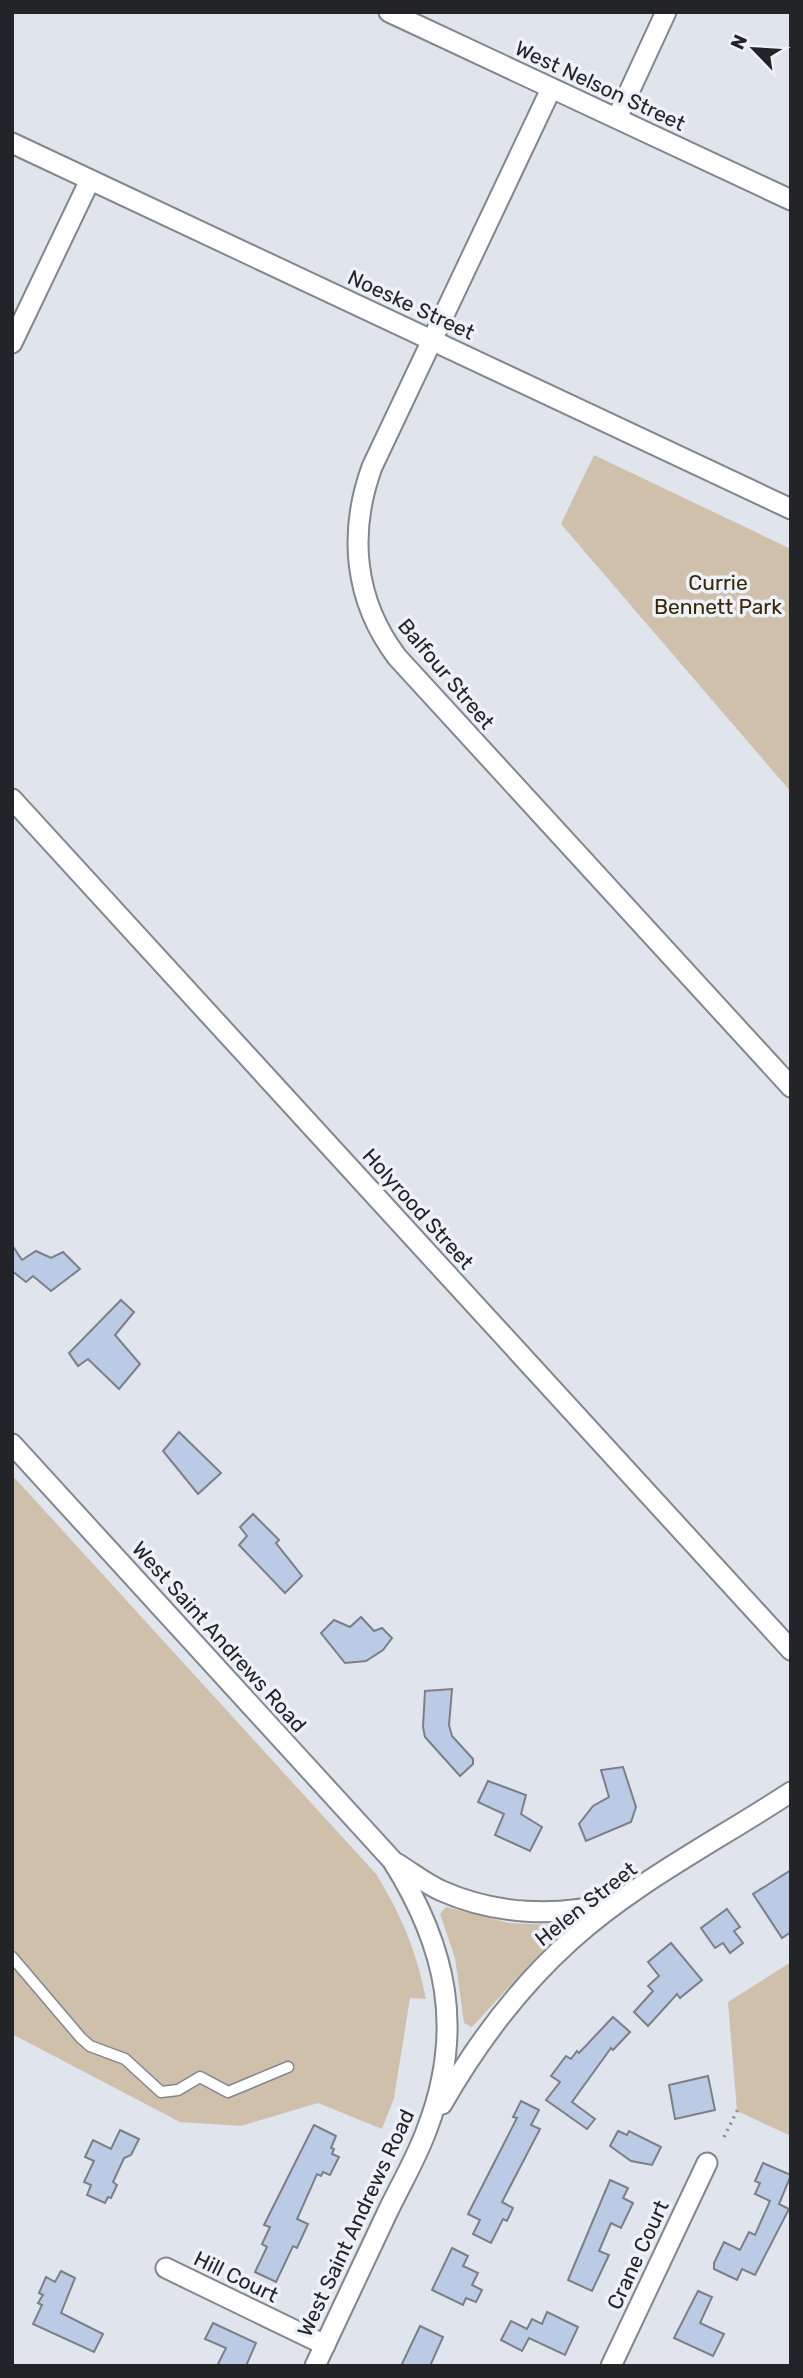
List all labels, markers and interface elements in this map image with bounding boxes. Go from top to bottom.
north arrow [719,14,789,84]
text: N [726,31,752,53]
street label: West Nelson Street [511,35,689,136]
street label: Noeske Street [344,264,479,345]
park label: Currie Bennett Park [654,570,782,619]
street label: Balfour Street [393,613,500,734]
street label: Holyrood Street [358,1143,479,1274]
street label: West Saint Andrews Road [127,1536,312,1737]
street label: Helen Street [530,1856,642,1951]
street label: West Saint Andrews Road [292,2105,419,2340]
street label: Crane Court [601,2196,674,2313]
street label: Hill Court [190,2246,282,2308]

